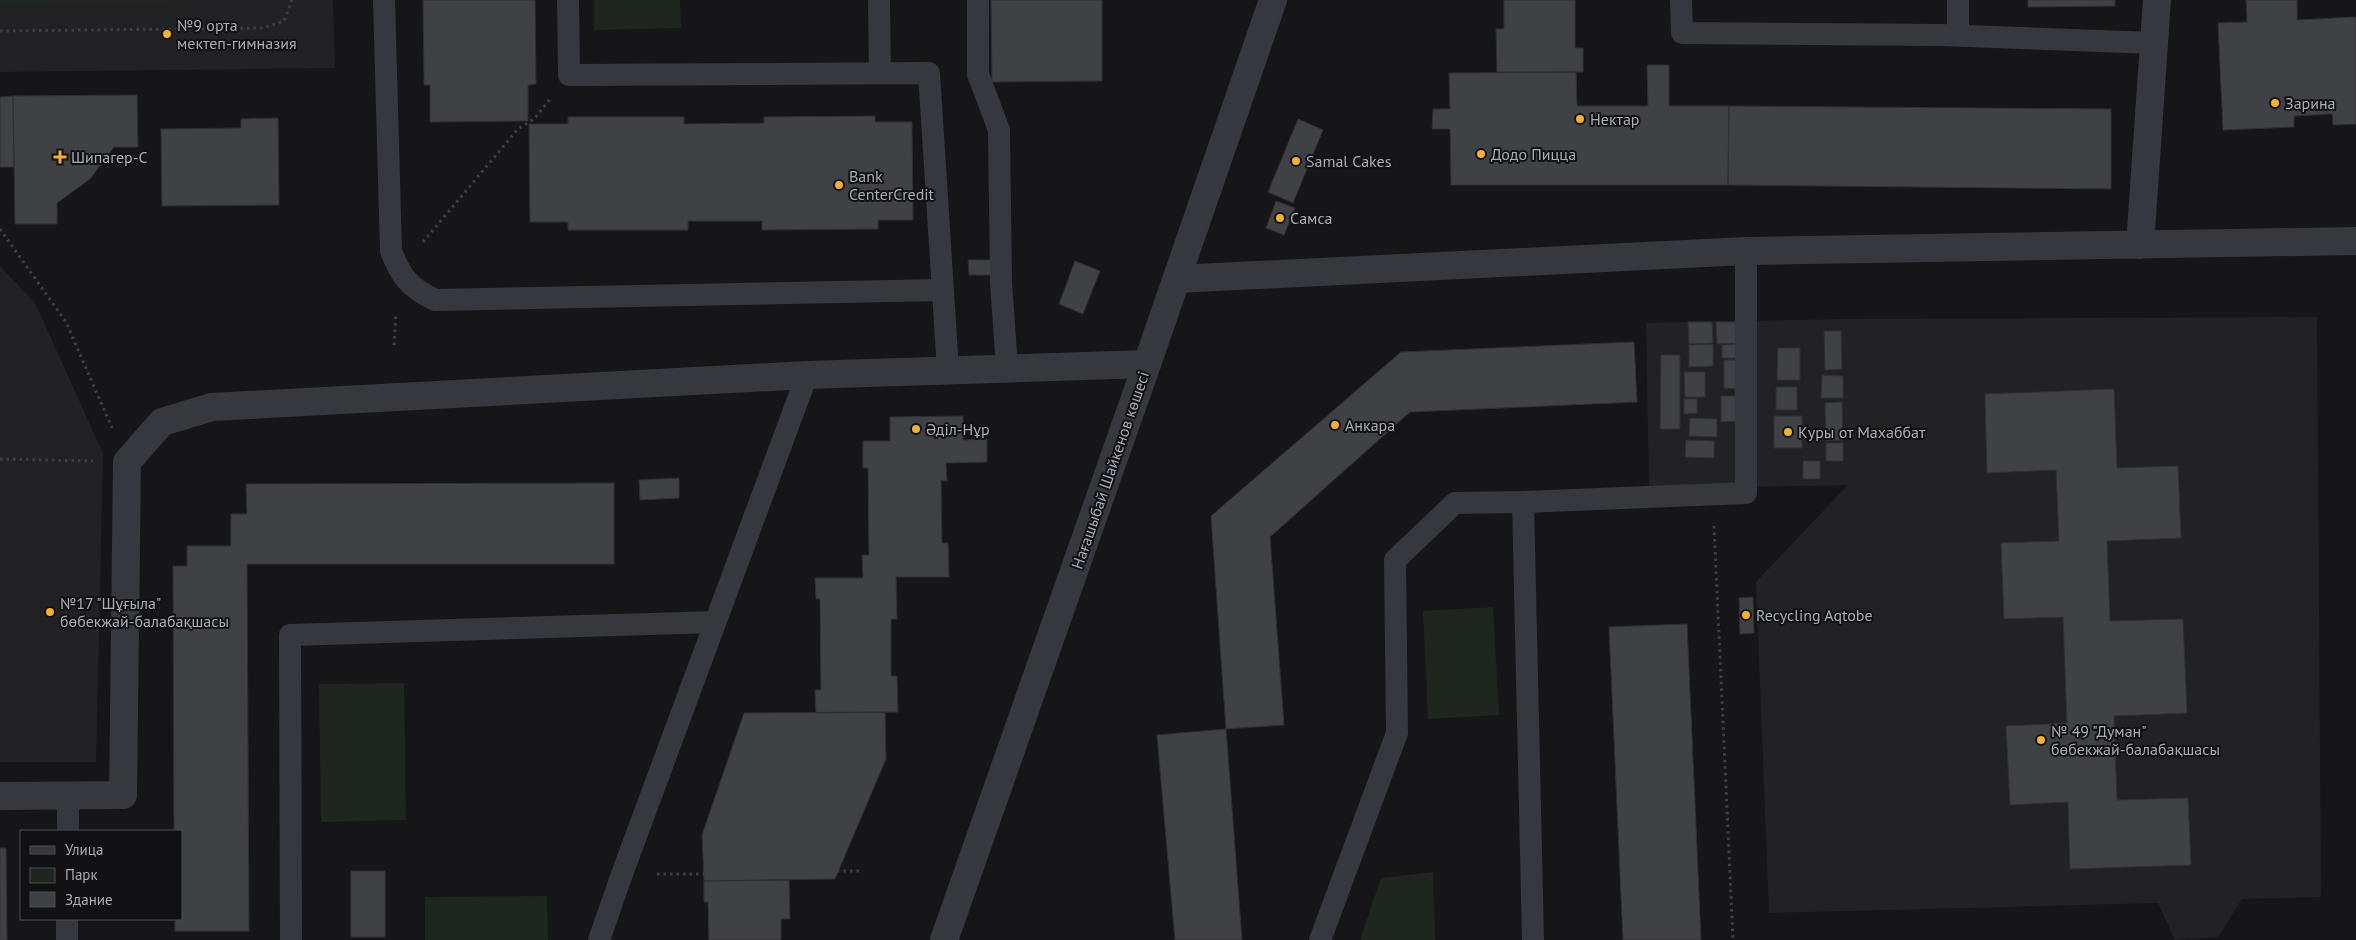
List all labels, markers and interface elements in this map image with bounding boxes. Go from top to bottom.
place label: №9 орта мектеп-гимназия [177,15,297,53]
marker: №9 орта мектеп-гимназия [161,28,173,40]
place label: Зарина [2285,93,2336,113]
marker: Зарина [2269,97,2281,109]
place label: Нектар [1590,109,1640,129]
marker: Нектар [1574,113,1586,125]
place label: Додо Пицца [1491,144,1576,164]
place label: Шипагер-С [71,147,148,167]
marker: Додо Пицца [1475,148,1487,160]
marker: Шипагер-С [53,150,67,164]
place label: Samal Cakes [1306,151,1392,171]
marker: Samal Cakes [1290,155,1302,167]
place label: Bank CenterCredit [849,166,935,204]
marker: Bank CenterCredit [833,179,845,191]
place label: Самса [1290,208,1333,228]
marker: Самса [1274,212,1286,224]
street label: Нағашыбай Шайкенов көшесі [1067,369,1153,571]
place label: Анкара [1345,415,1395,435]
place label: Әділ-Нұр [926,419,990,439]
marker: Анкара [1329,419,1341,431]
place label: Куры от Махаббат [1798,422,1926,442]
marker: Әділ-Нұр [910,423,922,435]
marker: Куры от Махаббат [1782,426,1794,438]
place label: №17 "Шұғыла" бөбекжай-балабақшасы [60,593,229,631]
place label: Recycling Aqtobe [1756,605,1873,625]
marker: №17 "Шұғыла" бөбекжай-балабақшасы [44,606,56,618]
marker: Recycling Aqtobe [1740,609,1752,621]
place label: № 49 "Думан" бөбекжай-балабақшасы [2051,721,2220,759]
marker: № 49 "Думан" бөбекжай-балабақшасы [2035,734,2047,746]
legend [20,830,182,920]
text: Улица [65,840,103,859]
text: Парк [65,865,98,884]
text: Здание [65,890,113,909]

